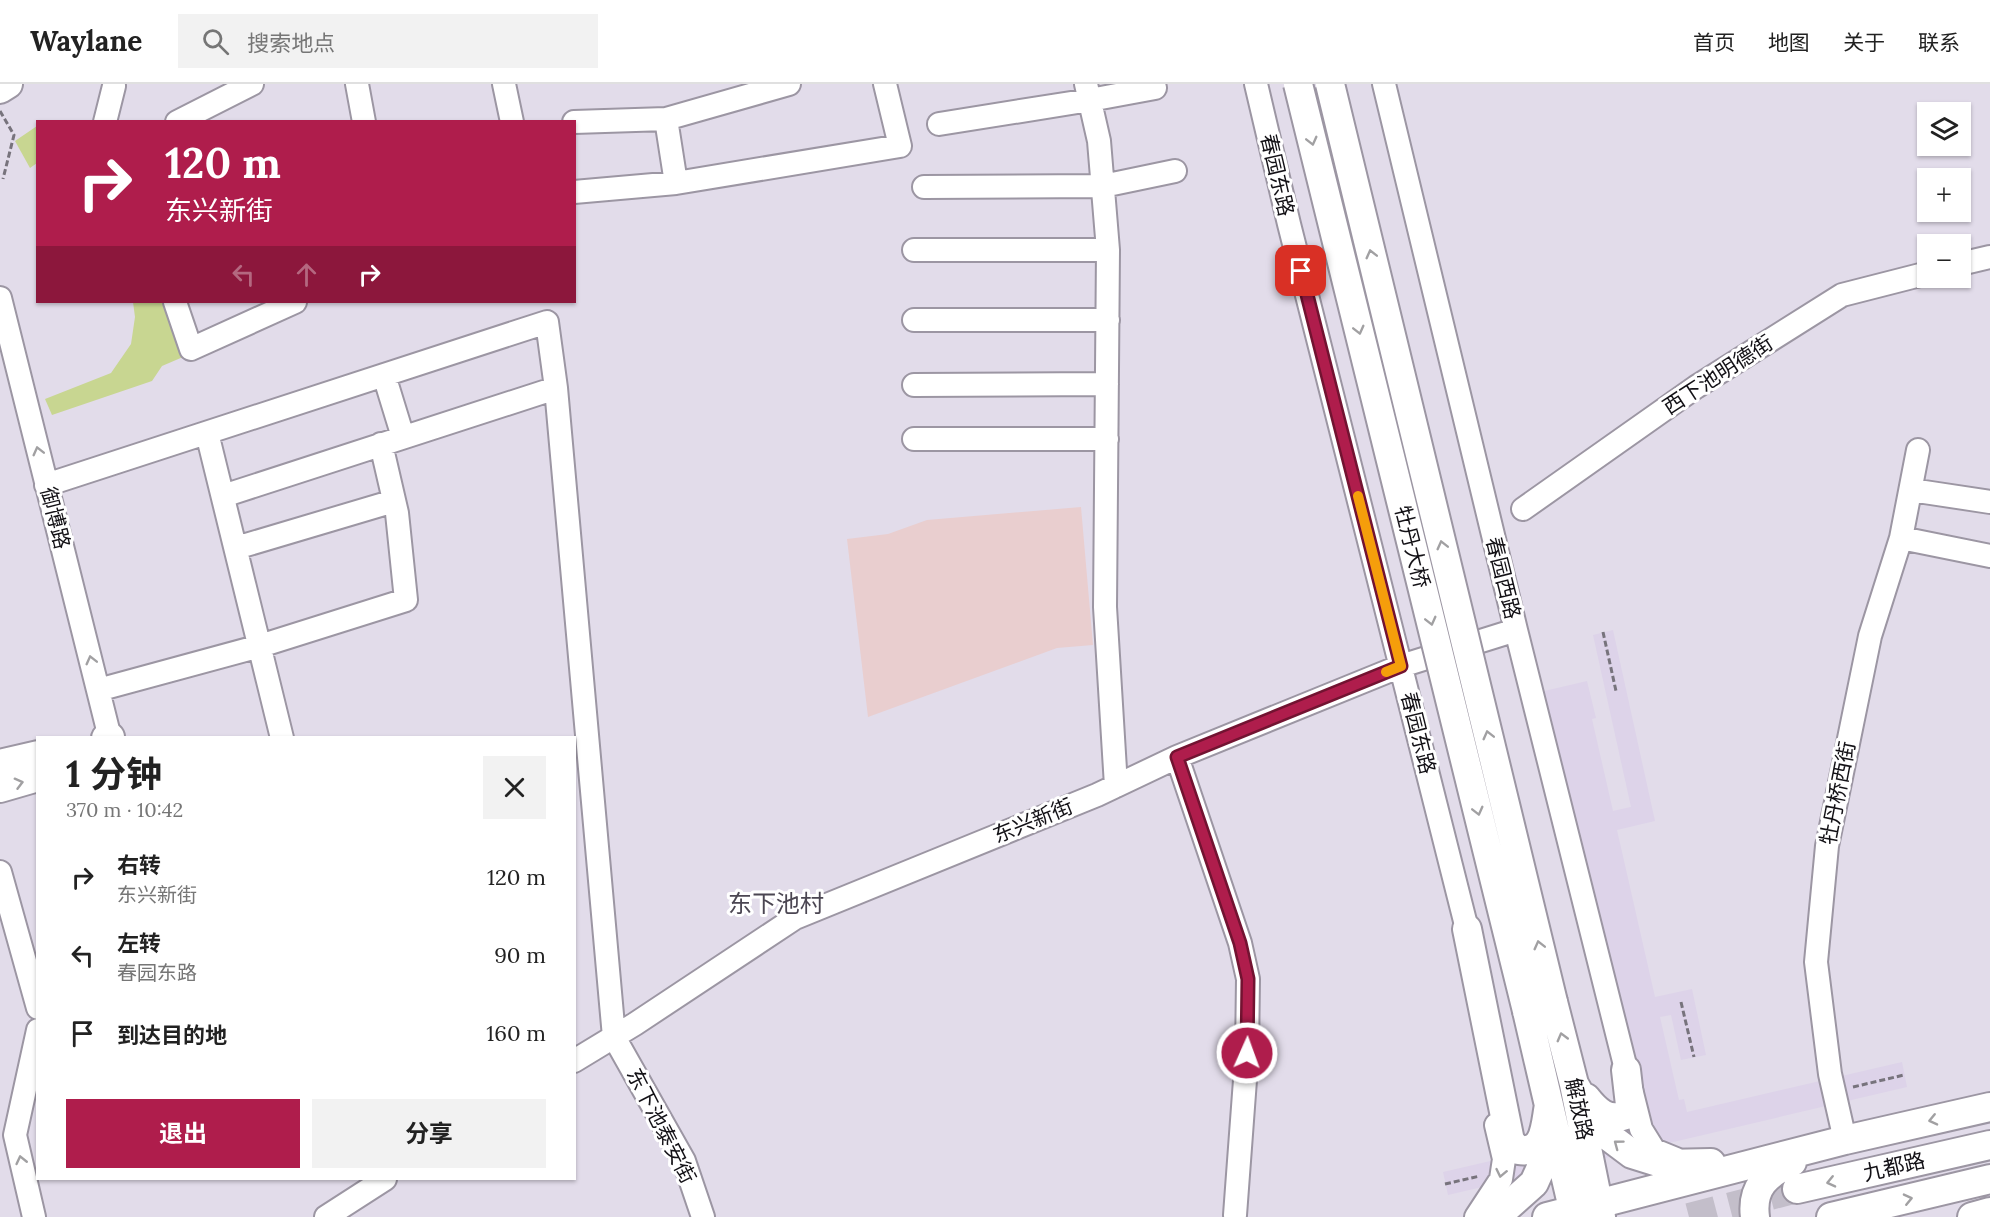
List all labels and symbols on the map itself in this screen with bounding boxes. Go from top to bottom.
street label: 春园东路 [1255,131,1300,219]
one-way arrow [1304,136,1317,146]
pin [1275,245,1326,296]
one-way arrow [1366,249,1379,259]
one-way arrow [1351,325,1364,335]
street label: 西下池明德街 [1658,329,1778,420]
one-way arrow [32,446,45,456]
street label: 御博路 [35,484,76,552]
street label: 牡丹大桥 [1389,503,1436,591]
street label: 春园西路 [1480,534,1527,622]
one-way arrow [1437,541,1450,551]
one-way arrow [1423,616,1436,626]
one-way arrow [85,655,98,665]
street label: 春园东路 [1395,689,1442,777]
one-way arrow [1483,730,1496,740]
street label: 牡丹桥西街 [1814,739,1861,847]
one-way arrow [14,777,24,790]
street label: 东兴新街 [989,792,1077,849]
one-way arrow [1470,805,1483,815]
district label: 东下池村 [728,888,824,919]
one-way arrow [1534,940,1547,950]
position arrow [1215,1021,1279,1085]
one-way arrow [1557,1032,1570,1042]
street label: 东下池泰安街 [621,1064,702,1188]
street label: 解放路 [1560,1075,1599,1143]
one-way arrow [1928,1113,1938,1126]
one-way arrow [1614,1140,1625,1151]
street label: 九都路 [1860,1146,1928,1187]
one-way arrow [15,1155,28,1165]
one-way arrow [1495,1167,1508,1177]
one-way arrow [1826,1174,1836,1187]
one-way arrow [1903,1193,1913,1206]

